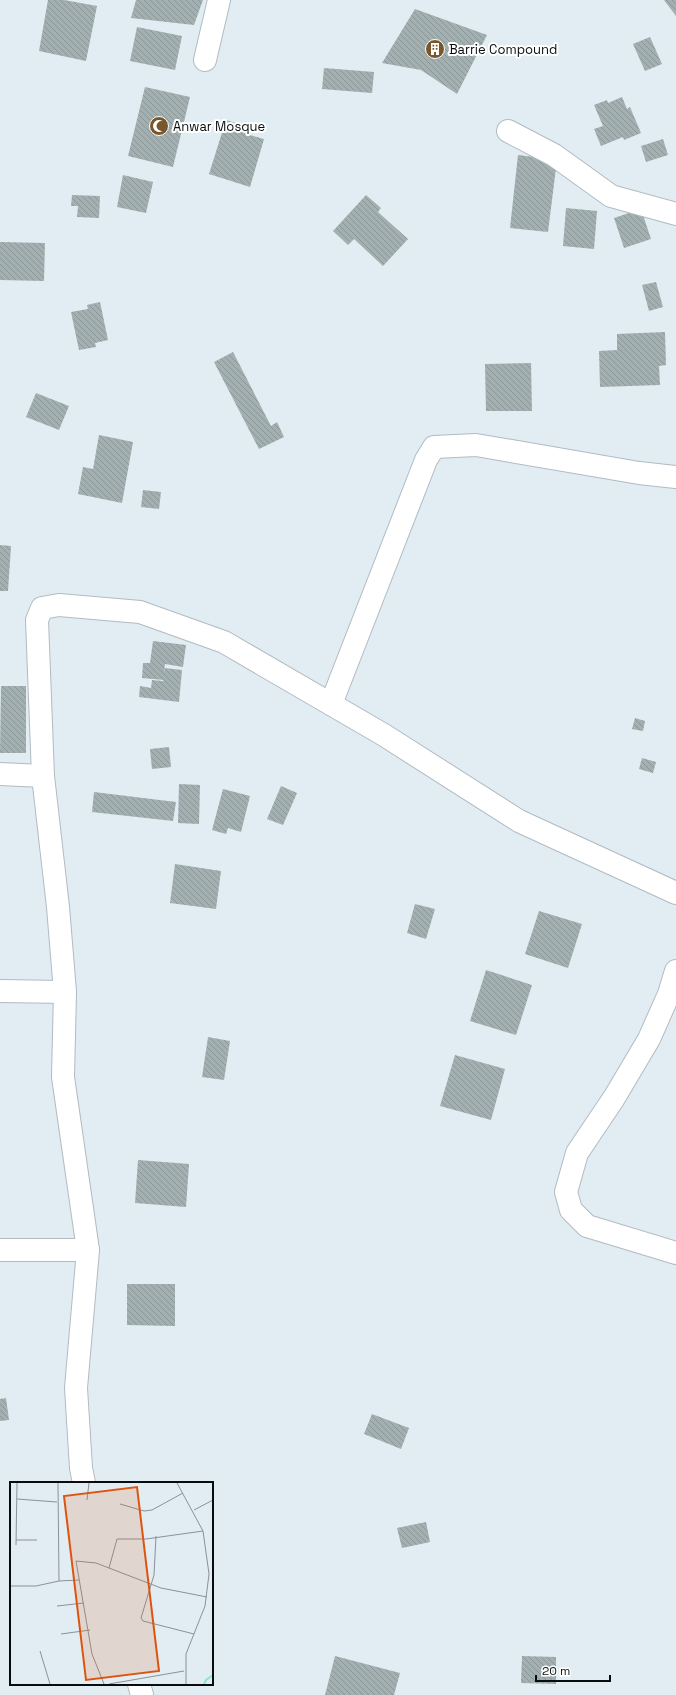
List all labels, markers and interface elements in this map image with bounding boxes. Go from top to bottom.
building icon: Barrie Compound [424,38,446,60]
place label: Barrie Compound [449,41,557,58]
mosque icon: Anwar Mosque [148,115,170,137]
place label: Anwar Mosque [173,118,265,135]
inset map [10,1482,213,1685]
scale bar [536,1657,610,1683]
text: 20 m [542,1663,570,1679]

